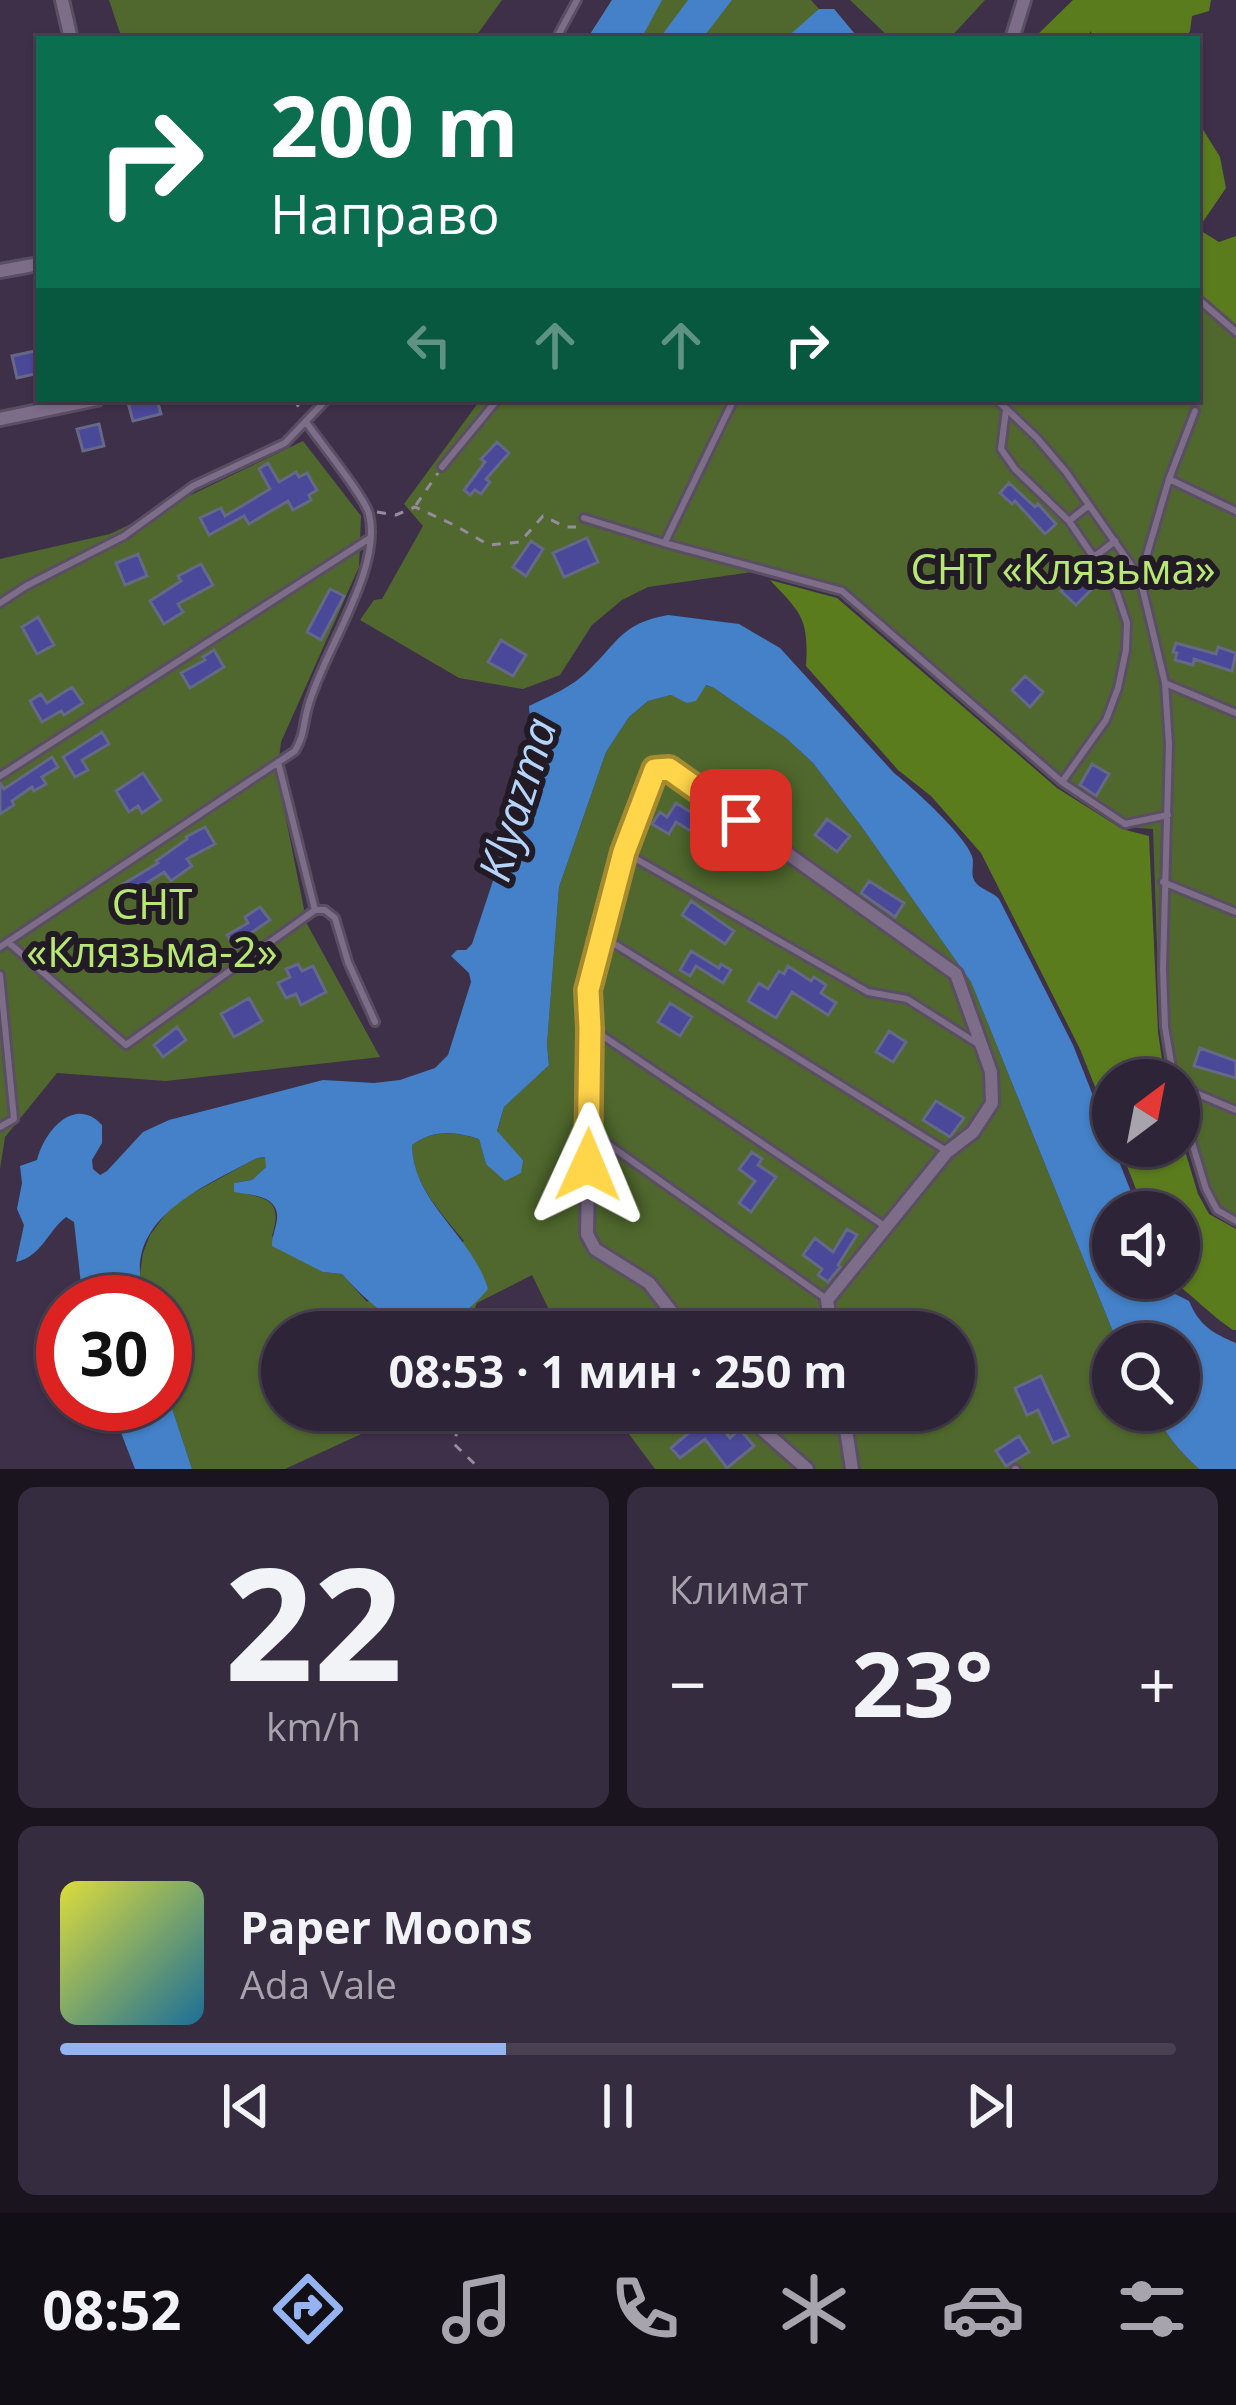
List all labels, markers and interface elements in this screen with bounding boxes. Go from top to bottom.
text: 200 m [270,67,518,182]
icon: right [72,84,228,240]
text: Направо [270,176,500,250]
icon: left [396,312,462,378]
icon: ahead [522,312,588,378]
icon: ahead [648,312,714,378]
icon: right [774,312,840,378]
park label: СНТ «Клязьма» [910,539,1216,596]
water label: Klyazma [462,710,570,888]
pin [690,769,792,871]
icon: arrive [708,787,774,853]
park label: СНТ «Клязьма-2» [26,874,278,979]
north arrow [1092,1059,1200,1167]
map controls [1092,1059,1200,1431]
position arrow [525,1102,651,1228]
button: sound [1092,1191,1200,1299]
speed limit sign: 30 [36,1275,192,1431]
button: search [1092,1323,1200,1431]
text: 08:53 · 1 мин · 250 m [389,1340,847,1401]
text: 22 [224,1514,403,1727]
text: Климат [669,1562,809,1615]
text: 23° [852,1621,993,1743]
text: − [669,1638,707,1728]
text: + [1138,1638,1176,1728]
text: km/h [266,1699,361,1752]
text: Paper Moons [240,1896,533,1957]
text: Ada Vale [240,1957,397,2010]
icon: previous [213,2073,279,2139]
icon: pause [585,2073,651,2139]
icon: next [957,2073,1023,2139]
icon: directions [266,2267,350,2351]
icon: music [435,2267,519,2351]
icon: phone [603,2267,687,2351]
icon: climate [772,2267,856,2351]
icon: car [941,2267,1025,2351]
icon: filters [1110,2267,1194,2351]
text: 08:52 [42,2272,181,2346]

